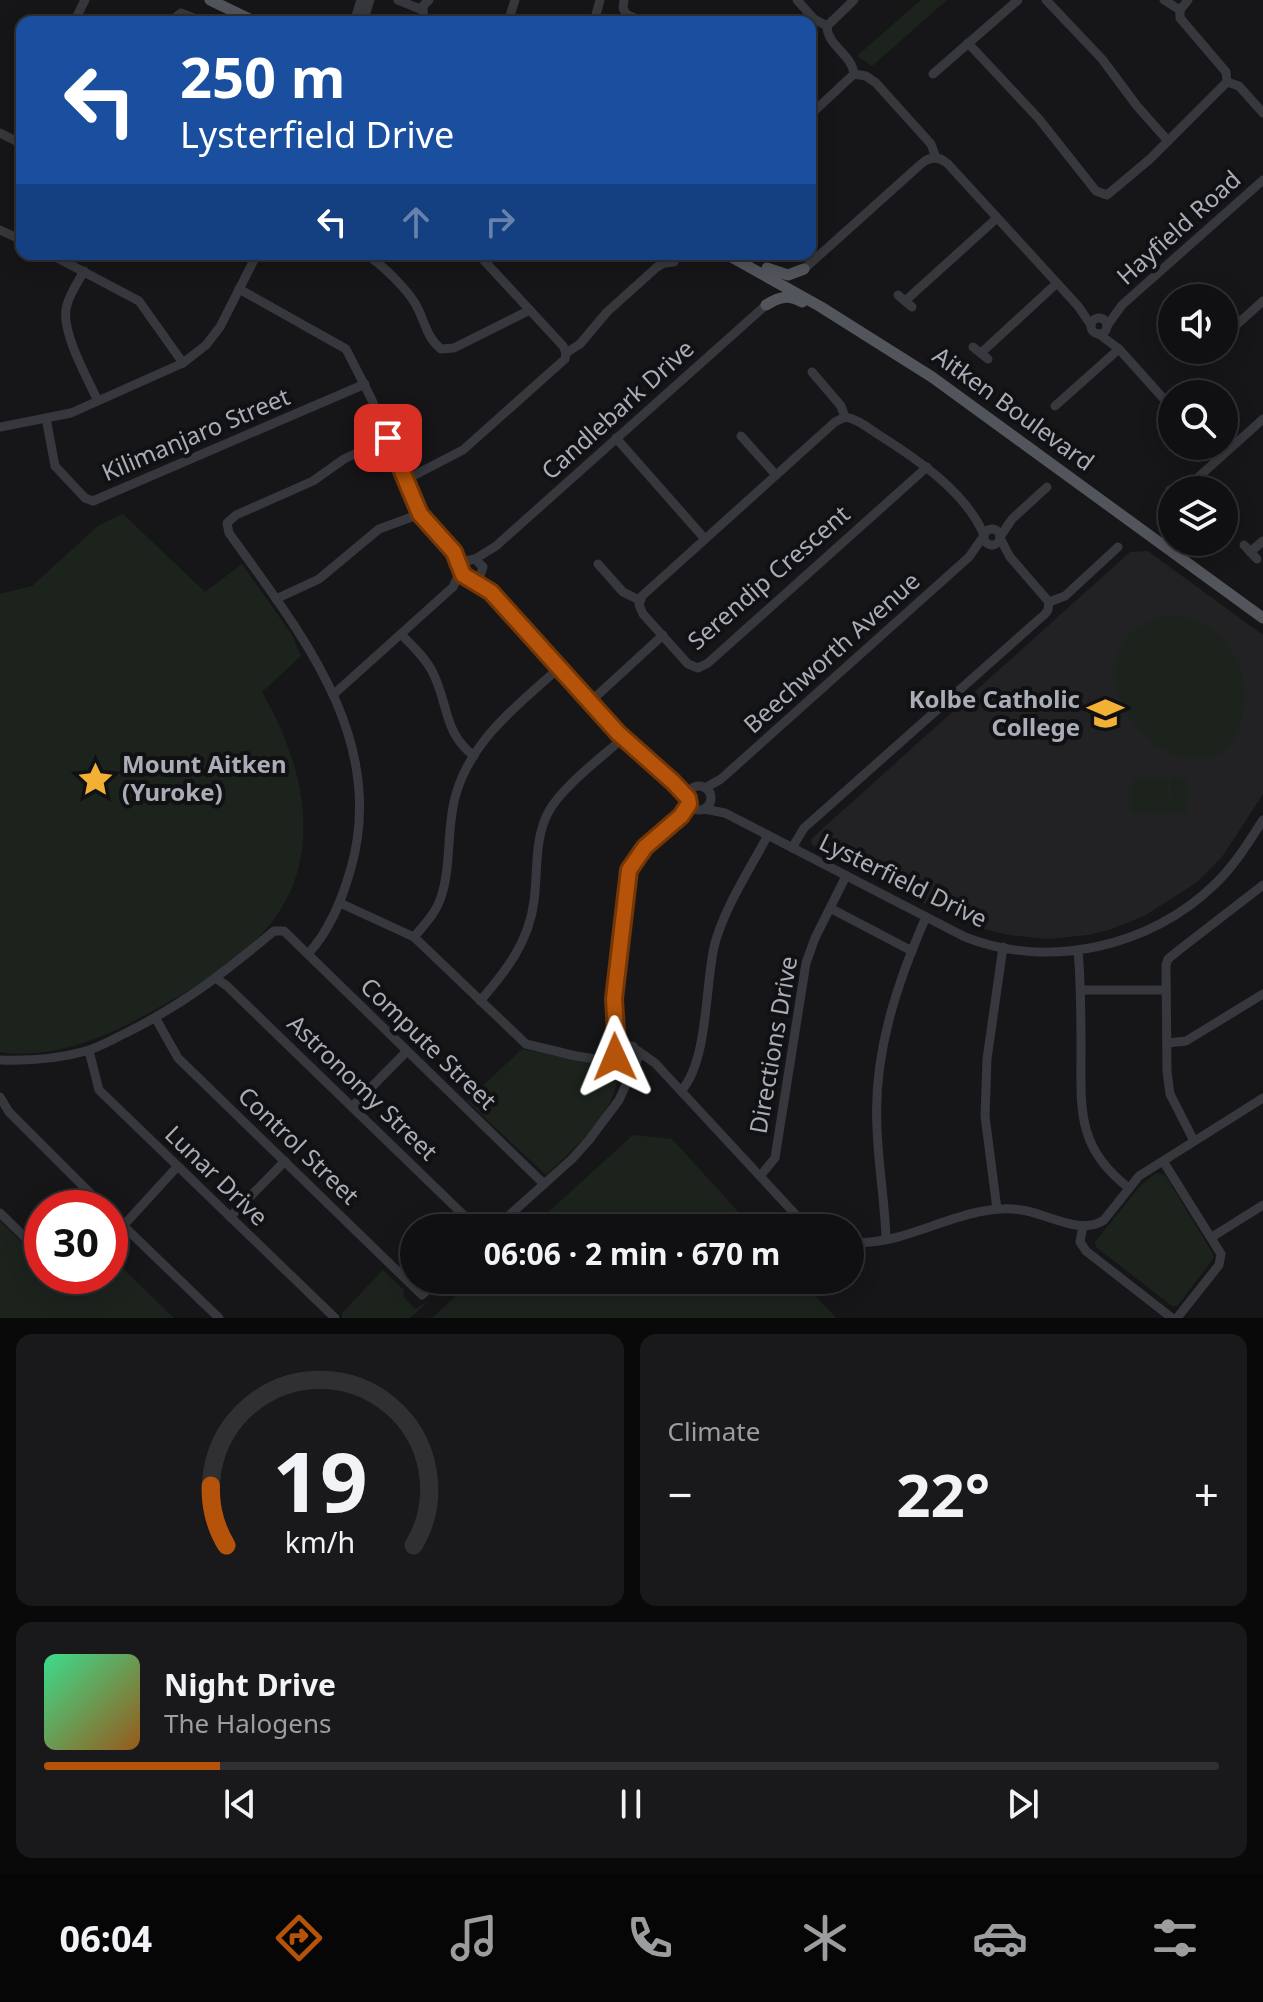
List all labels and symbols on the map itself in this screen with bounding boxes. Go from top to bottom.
street label: Hayfield Road [1109,162,1247,291]
street label: Candlebark Drive [534,332,700,486]
street label: Aitken Boulevard [927,338,1101,477]
street label: Kilimanjaro Street [96,379,295,488]
pin [354,404,422,472]
street label: Serendip Crescent [680,497,856,656]
street label: Beechworth Avenue [736,564,926,740]
place label: Kolbe Catholic College [909,682,1080,743]
school or university icon: Kolbe Catholic College [1087,695,1125,733]
place label: Mount Aitken (Yuroke) [122,747,287,808]
place icon: Mount Aitken (Yuroke) [77,760,115,798]
street label: Lysterfield Drive [814,825,993,935]
street label: Directions Drive [741,953,804,1136]
street label: Compute Street [354,970,504,1117]
street label: Astronomy Street [281,1007,446,1167]
position arrow [573,1015,657,1099]
street label: Control Street [231,1079,367,1211]
street label: Lunar Drive [158,1117,276,1232]
speed limit sign: 30 [24,1190,128,1294]

